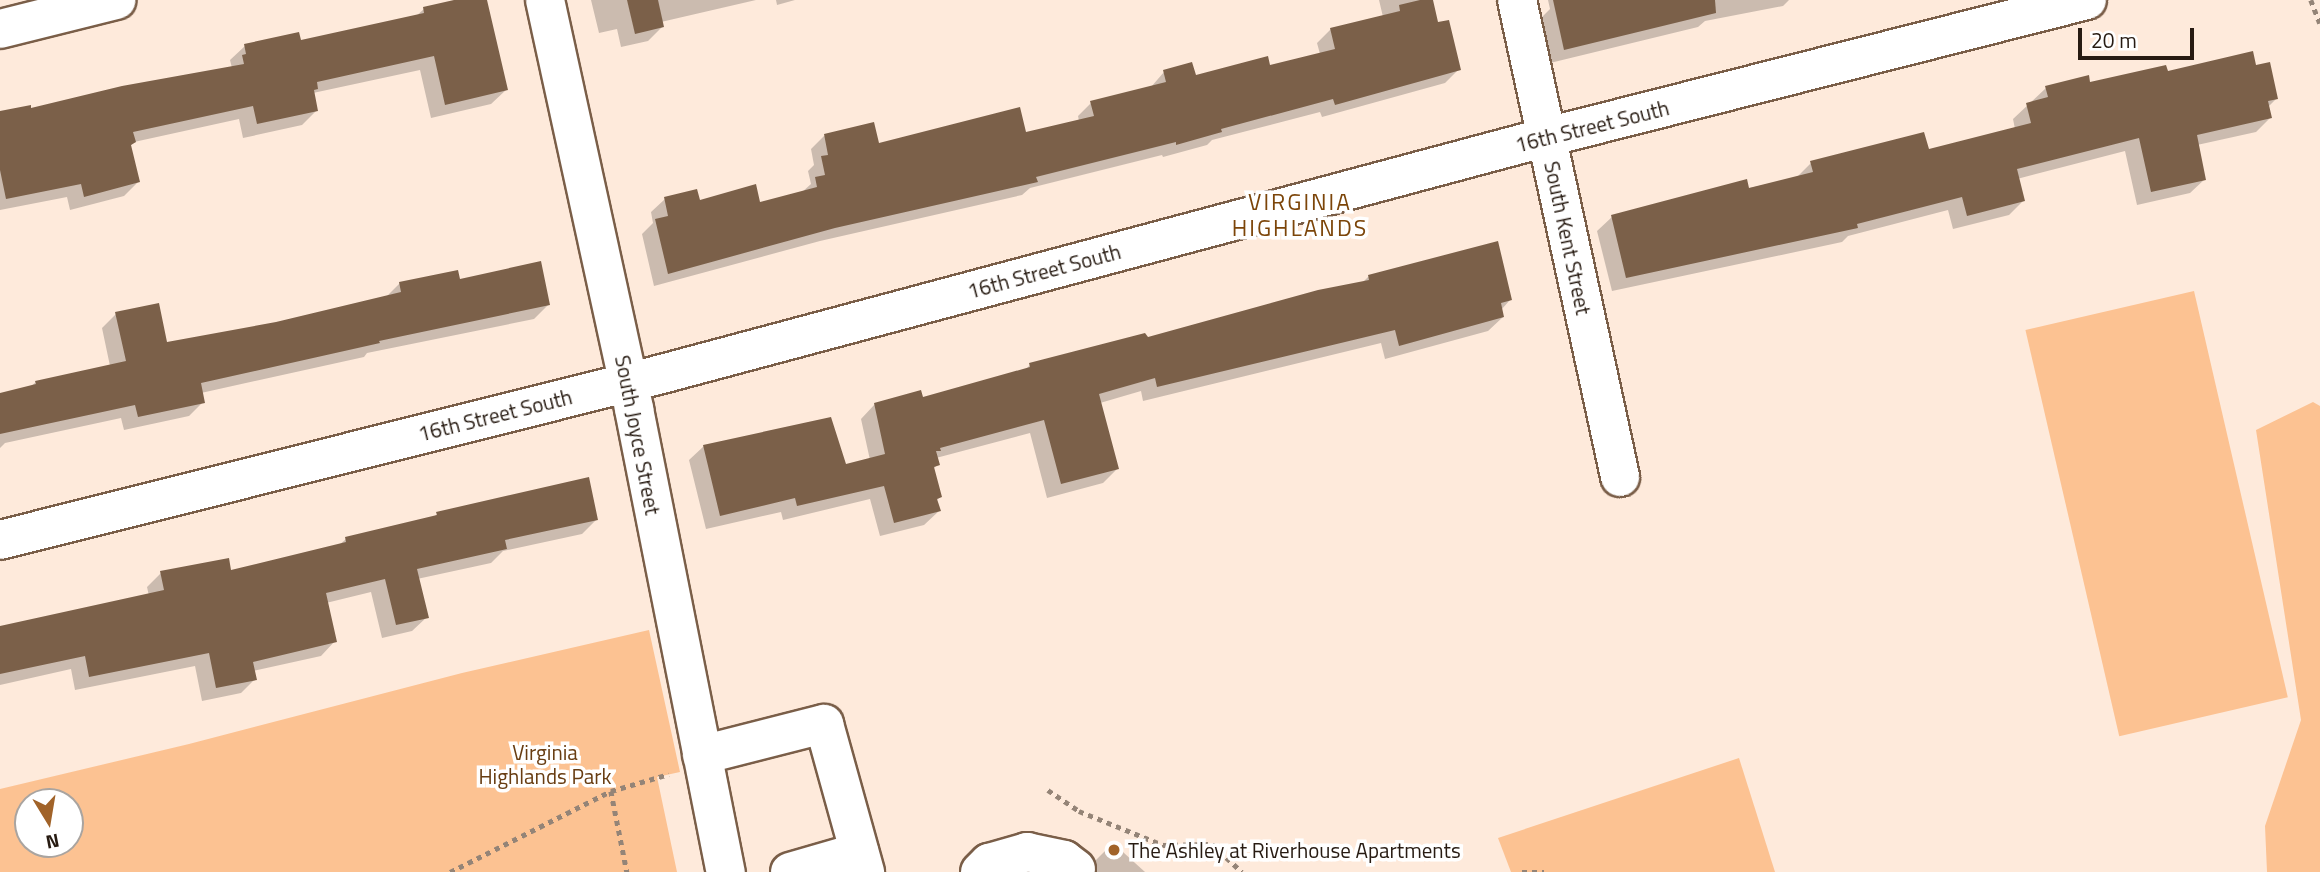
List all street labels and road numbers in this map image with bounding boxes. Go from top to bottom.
street label: 16th Street South [1512,95,1672,157]
street label: South Kent Street [1539,159,1597,317]
street label: 16th Street South [965,238,1123,304]
street label: South Joyce Street [610,353,666,517]
street label: 16th Street South [415,384,575,446]

